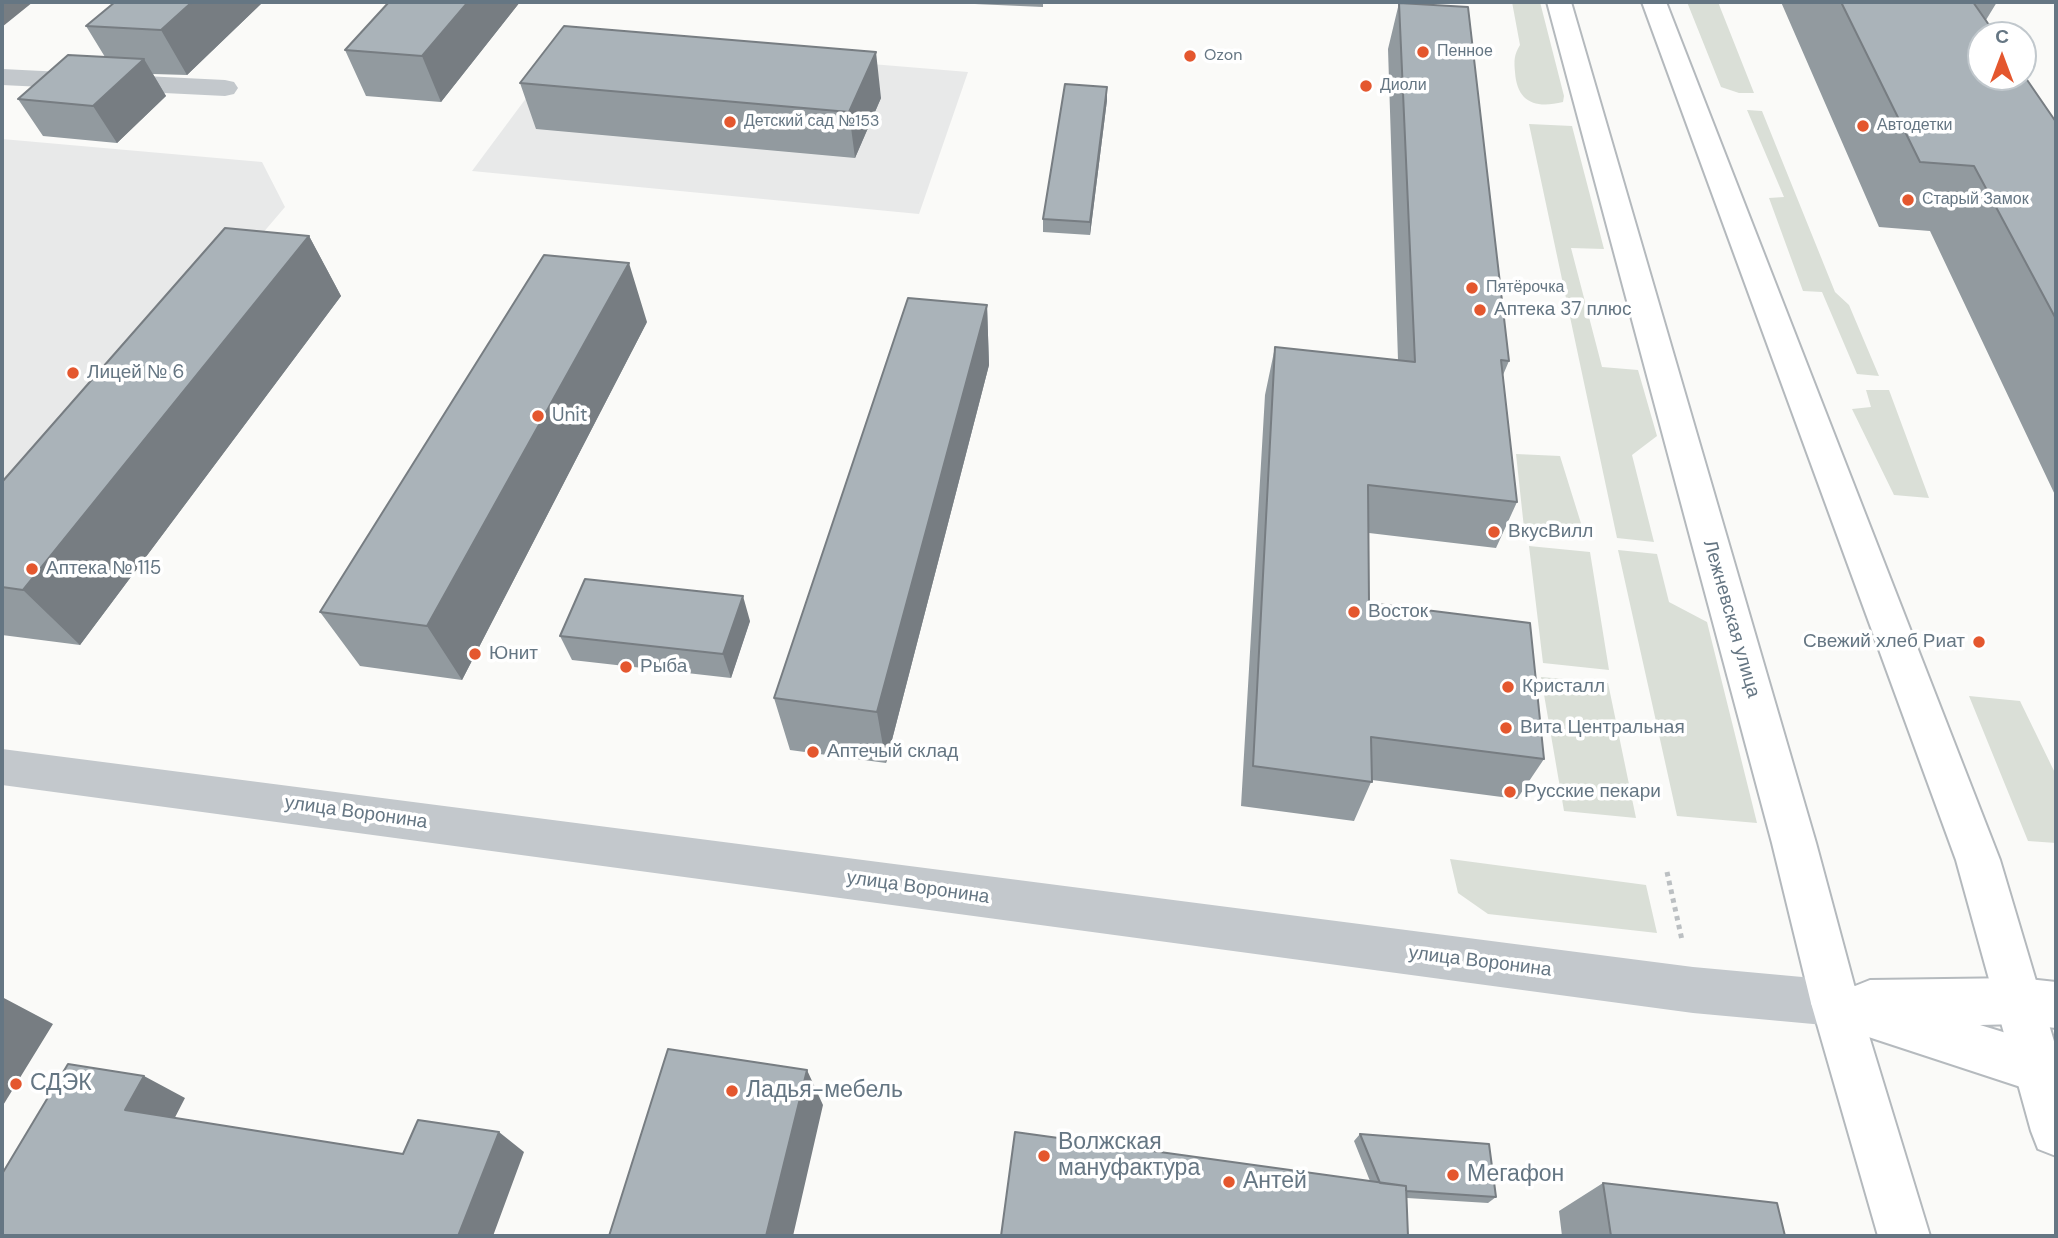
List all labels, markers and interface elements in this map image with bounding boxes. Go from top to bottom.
north arrow [1967,21,2037,91]
text: С [1995,24,2009,49]
place label: Пенное [1437,42,1493,62]
marker: Пенное [1415,44,1431,60]
place label: Ozon [1204,46,1242,66]
marker: Ozon [1182,48,1198,64]
place label: Диоли [1380,76,1427,96]
marker: Диоли [1358,78,1374,94]
place label: Детский сад №153 [744,112,879,132]
marker: Детский сад №153 [722,114,738,130]
place label: Автодетки [1877,116,1952,136]
marker: Автодетки [1855,118,1871,134]
place label: Старый Замок [1922,190,2029,210]
marker: Старый Замок [1900,192,1916,208]
place label: Пятёрочка [1486,278,1564,298]
marker: Пятёрочка [1464,280,1480,296]
place label: Аптека 37 плюс [1494,299,1632,321]
marker: Аптека 37 плюс [1472,302,1488,318]
place label: Лицей № 6 [87,362,184,384]
marker: Лицей № 6 [65,365,81,381]
place label: Unit [552,405,587,427]
marker: Unit [530,408,546,424]
place label: ВкусВилл [1508,521,1593,543]
marker: ВкусВилл [1486,524,1502,540]
street label: Лежневская улица [1698,538,1764,700]
place label: Аптека № 115 [46,558,161,580]
marker: Аптека № 115 [24,561,40,577]
place label: Восток [1368,601,1428,623]
marker: Восток [1346,604,1362,620]
place label: Свежий хлеб Риат [1803,631,1965,653]
marker: Свежий хлеб Риат [1971,634,1987,650]
place label: Юнит [489,643,538,665]
marker: Юнит [467,646,483,662]
place label: Рыба [640,656,687,678]
marker: Рыба [618,659,634,675]
place label: Кристалл [1522,676,1605,698]
marker: Кристалл [1500,679,1516,695]
place label: Вита Центральная [1520,717,1685,739]
marker: Вита Центральная [1498,720,1514,736]
place label: Аптечый склад [827,741,958,763]
marker: Аптечый склад [805,744,821,760]
place label: Русские пекари [1524,781,1661,803]
marker: Русские пекари [1502,784,1518,800]
street label: улица Воронина [283,792,429,834]
street label: улица Воронина [845,867,991,909]
street label: улица Воронина [1407,942,1553,982]
place label: СДЭК [30,1070,92,1098]
marker: СДЭК [8,1076,24,1092]
place label: Ладья-мебель [746,1077,903,1105]
marker: Ладья-мебель [724,1083,740,1099]
place label: Волжская мануфактура [1058,1129,1200,1183]
marker: Волжская мануфактура [1036,1148,1052,1164]
place label: Мегафон [1467,1161,1564,1189]
marker: Мегафон [1445,1167,1461,1183]
place label: Антей [1243,1168,1307,1196]
marker: Антей [1221,1174,1237,1190]

